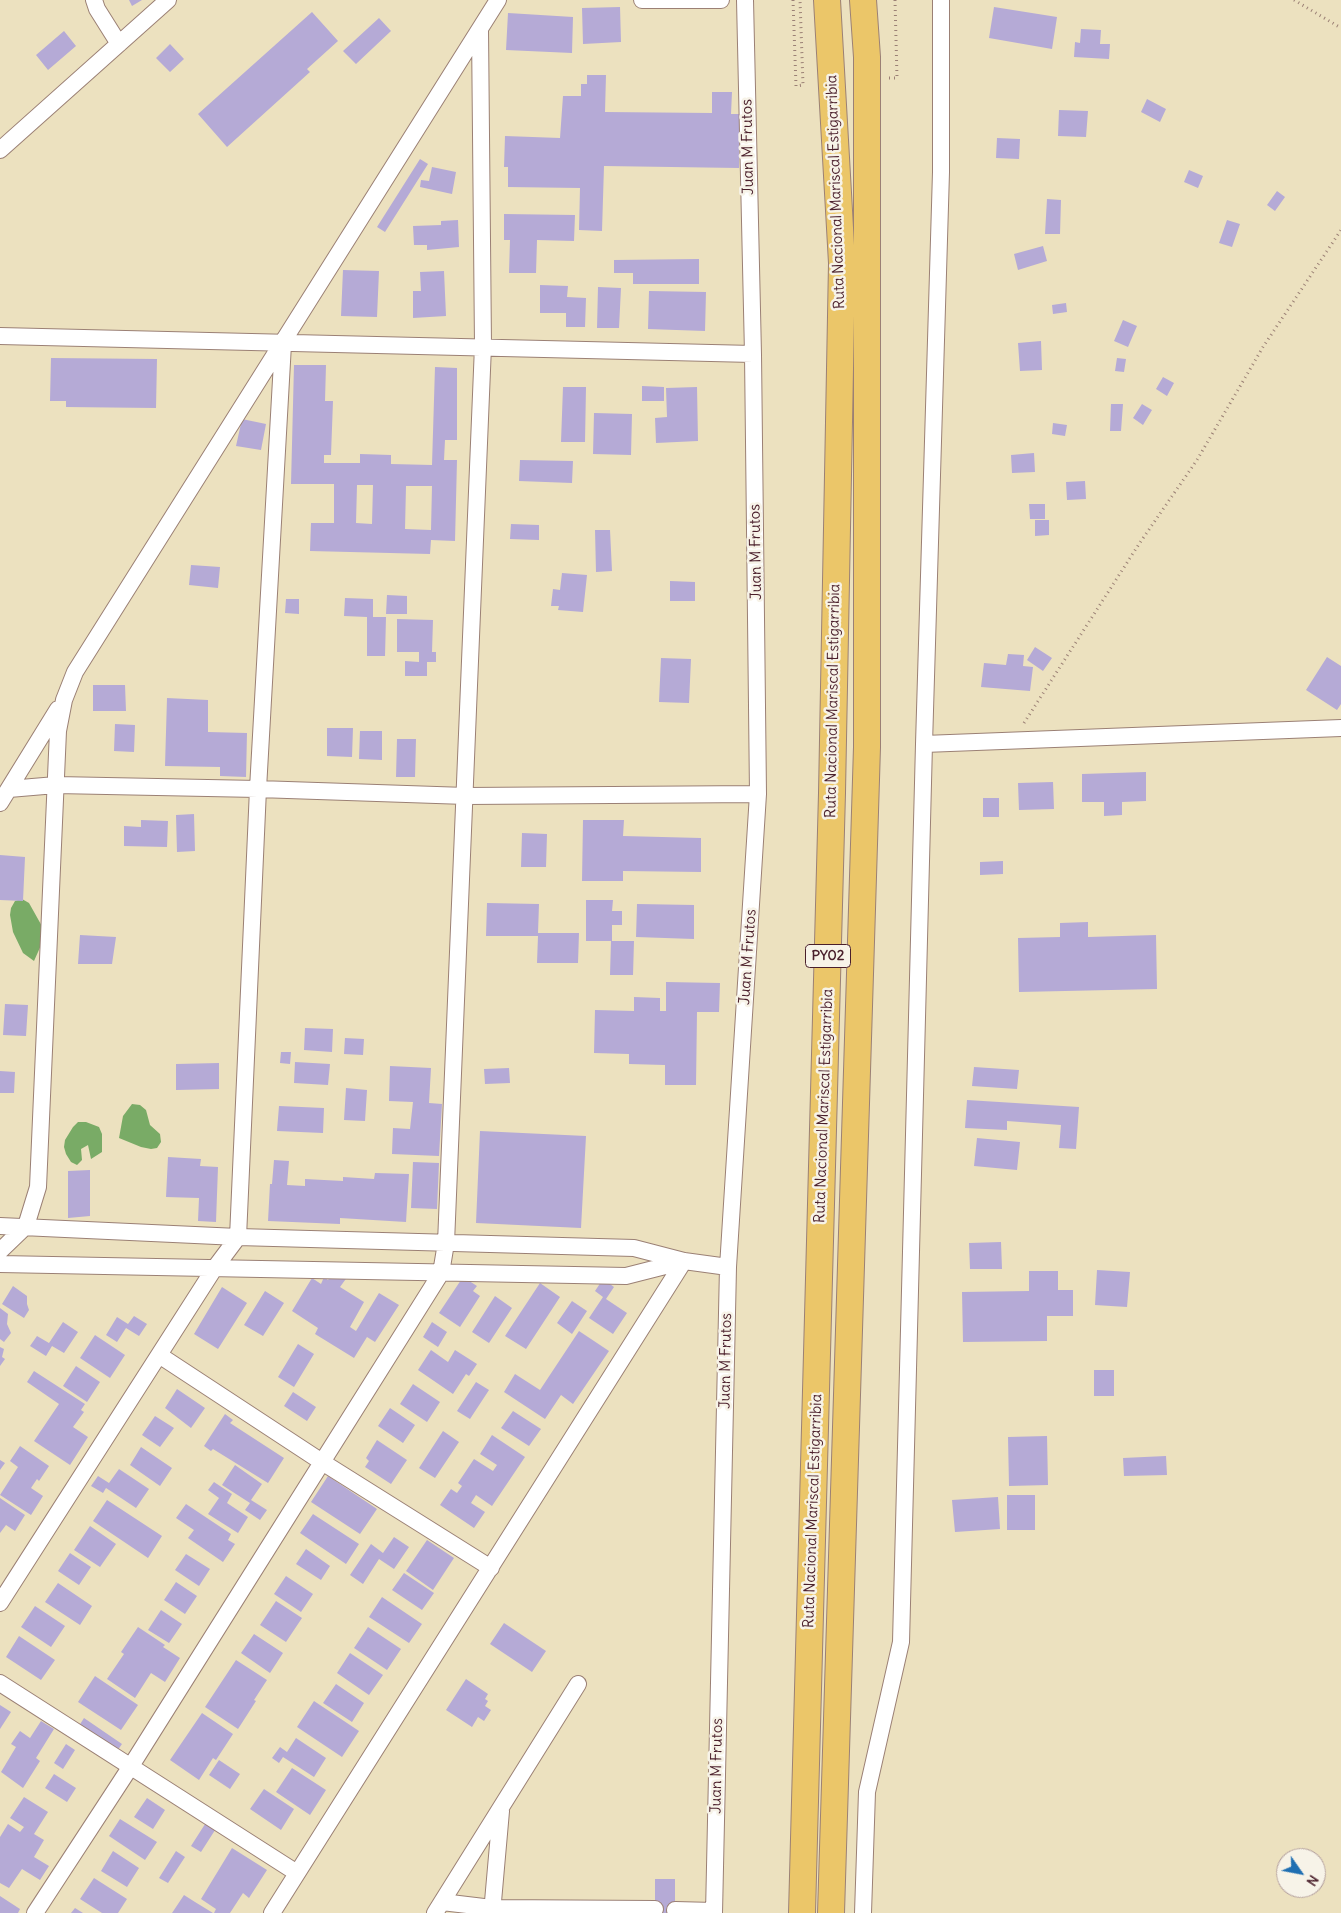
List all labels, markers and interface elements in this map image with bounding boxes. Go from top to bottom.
street label: Ruta Nacional Mariscal Estigarribia [823,75,849,309]
street label: Juan M Frutos [738,99,758,195]
street label: Juan M Frutos [746,504,766,600]
street label: Ruta Nacional Mariscal Estigarribia [822,584,844,818]
street label: Juan M Frutos [736,909,760,1005]
road number: PY02 [806,944,850,968]
street label: Ruta Nacional Mariscal Estigarribia [811,989,837,1223]
street label: Juan M Frutos [716,1313,736,1409]
street label: Ruta Nacional Mariscal Estigarribia [800,1394,826,1628]
street label: Juan M Frutos [707,1718,727,1814]
north arrow [1276,1848,1326,1898]
text: N [1303,1872,1323,1890]

